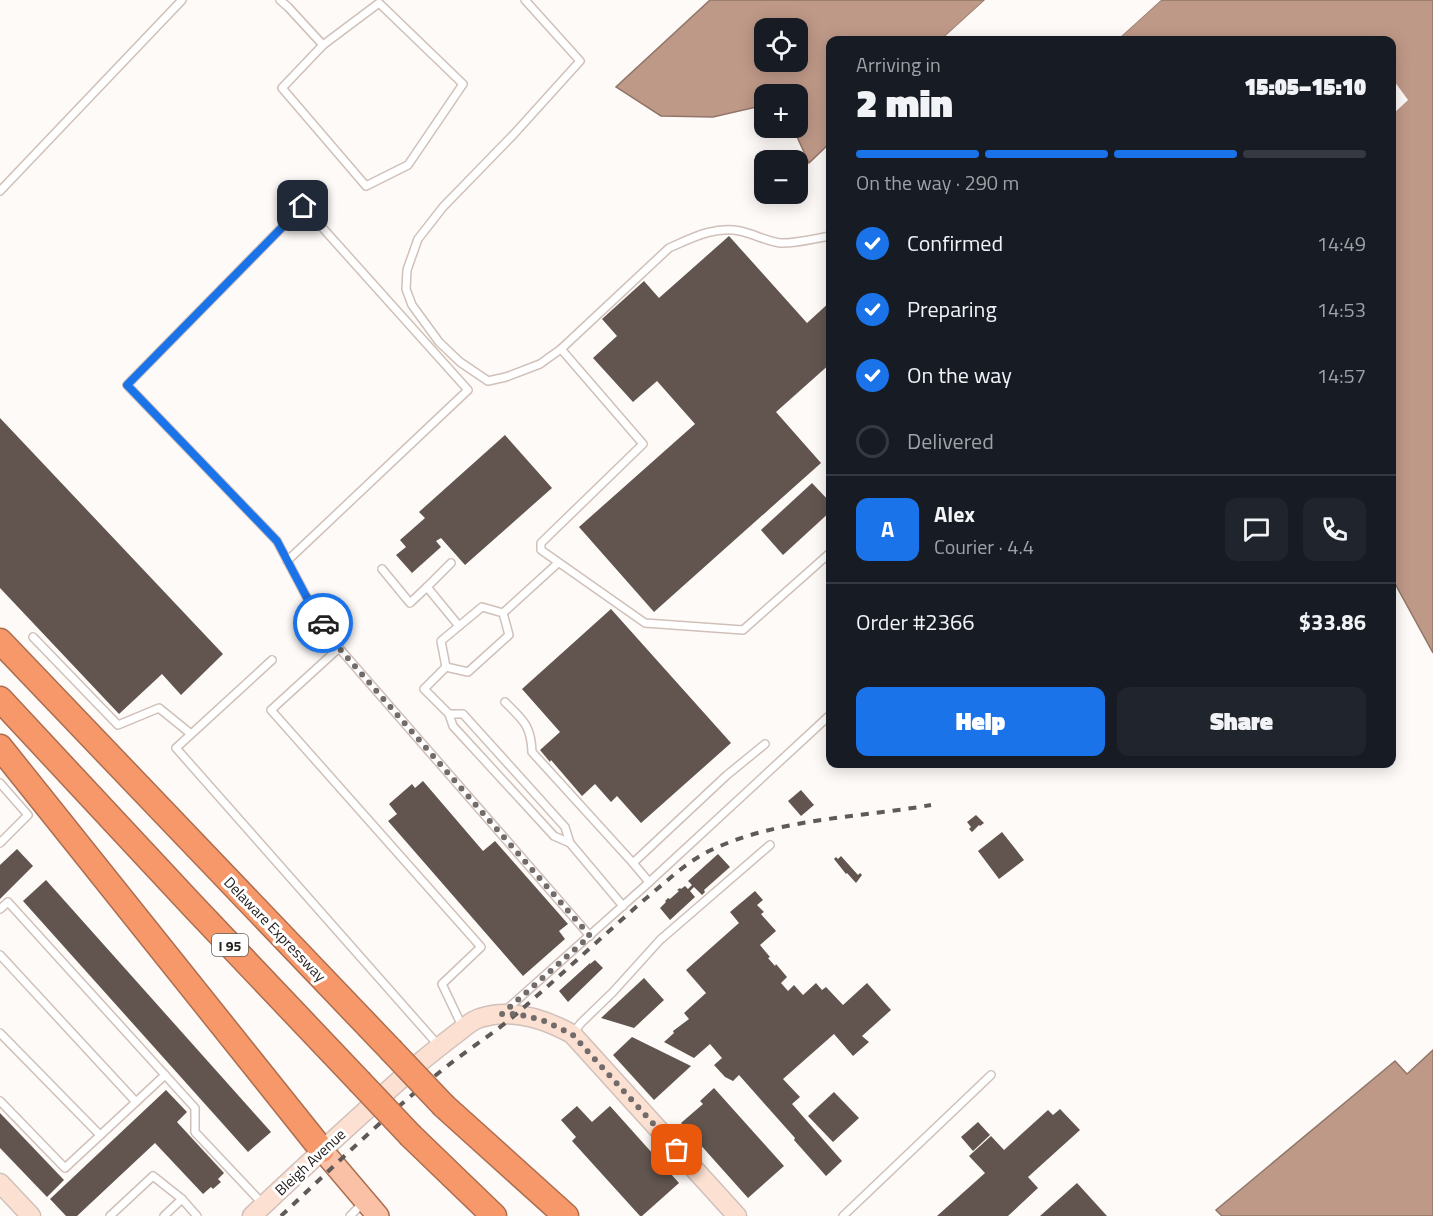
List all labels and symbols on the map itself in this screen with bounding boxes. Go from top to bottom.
pin [277,180,328,231]
courier [293,593,353,653]
street label: Delaware Expressway [219,871,331,987]
road number: I 95 [212,934,248,956]
street label: Bleigh Avenue [269,1123,351,1201]
pin [651,1124,702,1175]

